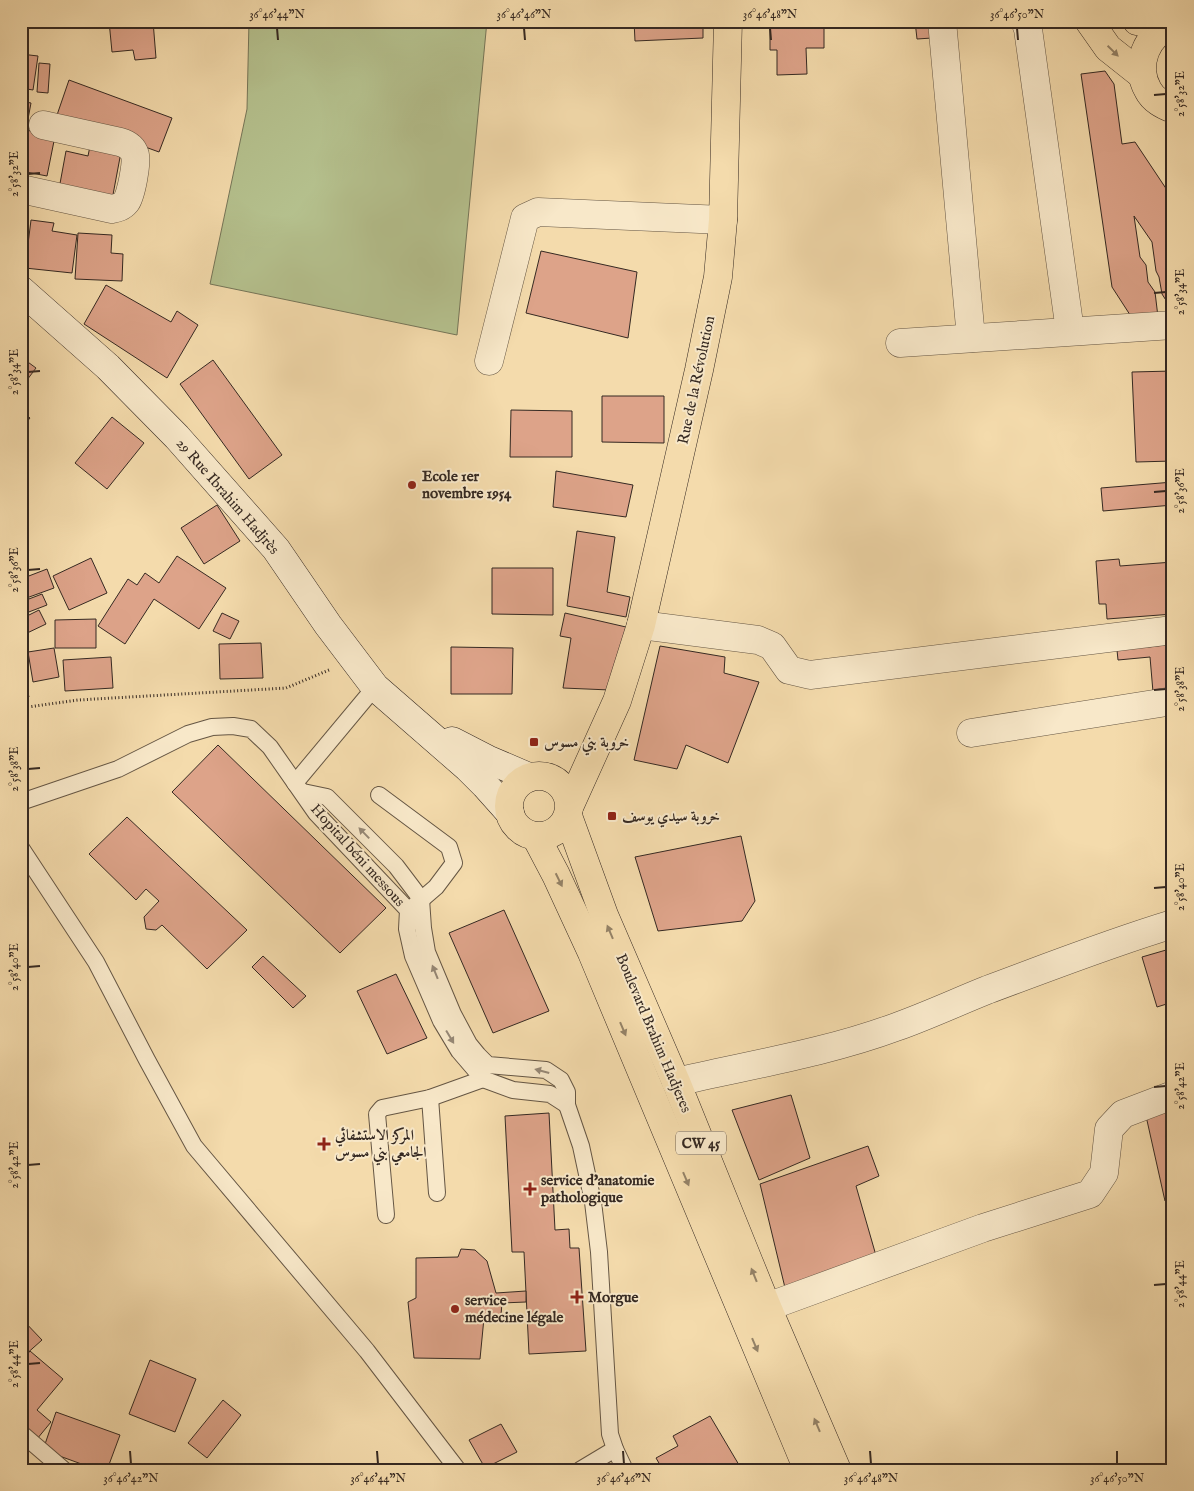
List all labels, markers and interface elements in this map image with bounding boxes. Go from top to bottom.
text: 36°46'44"N [249,7,305,22]
text: 36°46'46"N [497,7,552,22]
text: 36°46'48"N [743,7,798,22]
text: 36°46'50"N [990,7,1045,22]
one-way arrow [1106,45,1118,57]
text: 2°58'32"E [1173,71,1188,117]
text: 2°58'32"E [7,151,22,197]
text: 2°58'34"E [1173,269,1188,315]
street label: Rue de la Révolution [674,314,719,446]
text: 2°58'34"E [7,349,22,395]
street label: 29 Rue Ibrahim Hadjrès [172,434,283,558]
place label: Ecole 1er novembre 1954 [422,467,512,503]
text: 2°58'36"E [1173,468,1188,514]
marker: Ecole 1er novembre 1954 [406,479,418,491]
text: 2°58'36"E [7,547,22,593]
text: 2°58'38"E [1173,666,1188,712]
place label: خروبة بني مسوس [544,733,629,756]
marker: خروبة بني مسوس [528,736,540,748]
text: 2°58'38"E [7,746,22,792]
street label: Hopital béni messous [306,800,409,911]
place label: خروبة سيدي يوسف [622,807,720,828]
marker: خروبة سيدي يوسف [606,810,618,822]
one-way arrow [358,827,370,839]
text: 2°58'40"E [1173,863,1188,911]
one-way arrow [555,873,563,887]
one-way arrow [606,925,614,939]
text: 2°58'40"E [7,943,22,991]
street label: Boulevard Brahim Hadjeres [611,951,696,1116]
one-way arrow [431,964,439,979]
one-way arrow [620,1022,628,1036]
one-way arrow [446,1030,455,1043]
text: 2°58'42"E [1173,1062,1188,1110]
one-way arrow [534,1066,549,1074]
place label: المركز الاستشفائي الجامعي بني مسوس [334,1126,426,1166]
road number: CW 45 [676,1132,726,1154]
marker: المركز الاستشفائي الجامعي بني مسوس [317,1137,331,1151]
text: 2°58'42"E [7,1141,22,1189]
place label: service d'anatomie pathologique [540,1171,655,1207]
one-way arrow [682,1172,690,1187]
marker: service d'anatomie pathologique [523,1182,537,1196]
text: 2°58'44"E [1173,1260,1188,1308]
one-way arrow [750,1268,758,1282]
place label: Morgue [588,1288,638,1307]
marker: Morgue [570,1290,584,1304]
place label: service médecine légale [465,1291,563,1327]
marker: service médecine légale [449,1303,461,1315]
one-way arrow [752,1338,760,1352]
text: 2°58'44"E [7,1340,22,1388]
one-way arrow [813,1418,821,1432]
text: 36°46'42"N [103,1471,159,1486]
text: 36°46'44"N [350,1471,406,1486]
text: 36°46'46"N [597,1471,652,1486]
text: 36°46'48"N [844,1471,899,1486]
text: 36°46'50"N [1090,1471,1145,1486]

